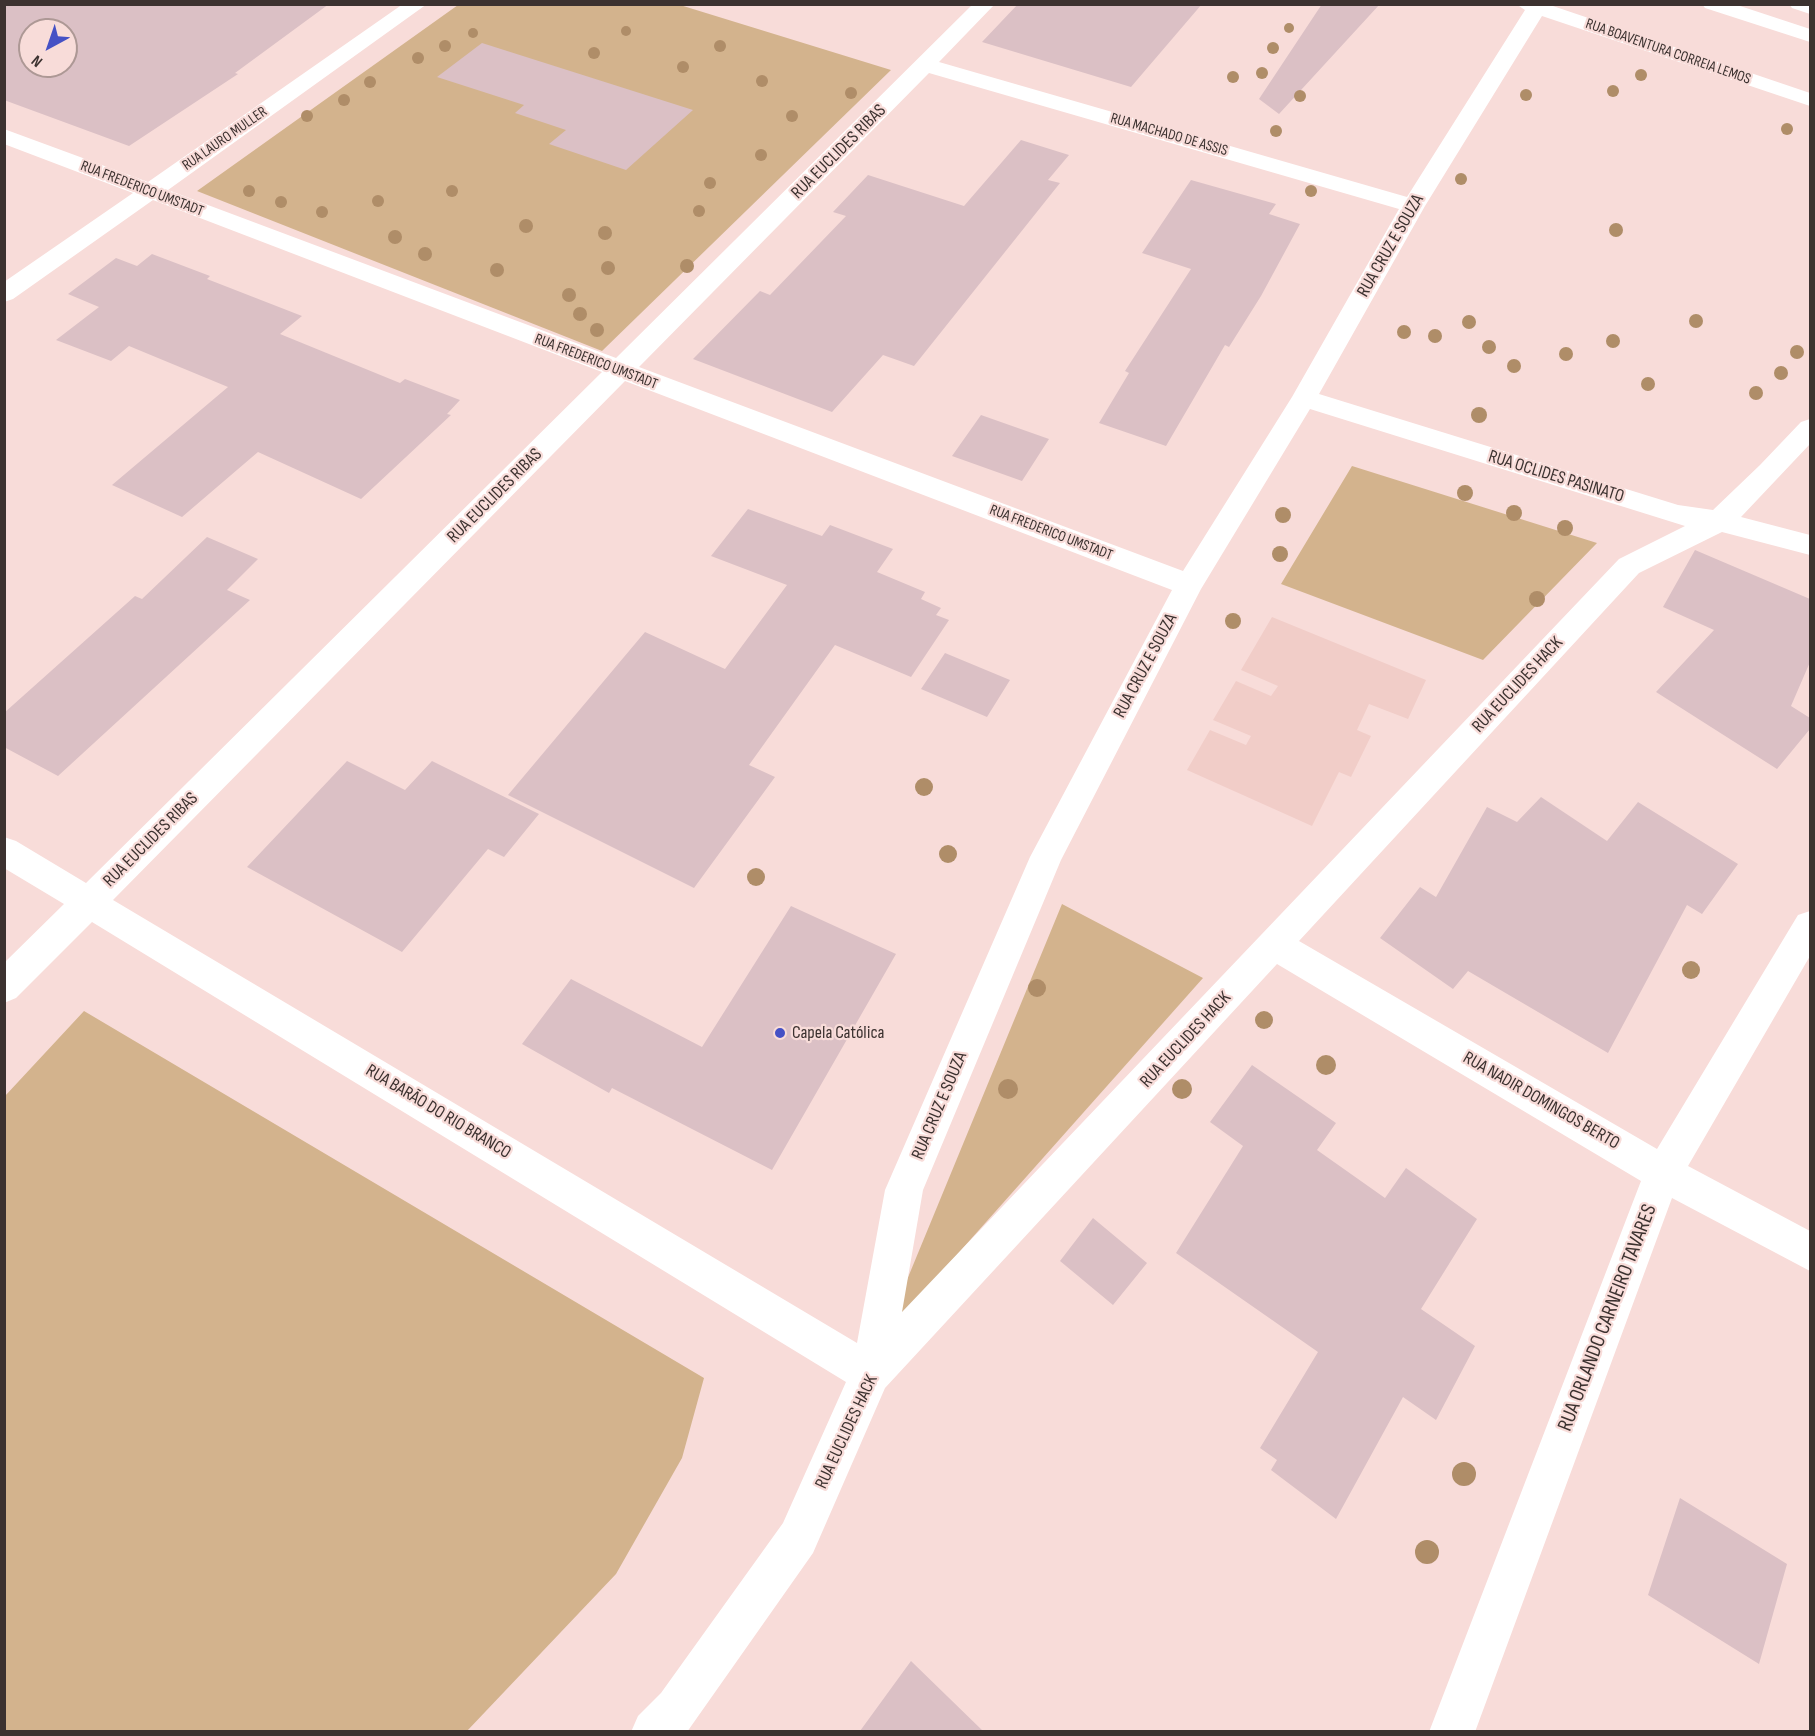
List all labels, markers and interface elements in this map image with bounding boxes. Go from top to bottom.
street label: RUA BOAVENTURA CORREIA LEMOS [1583,15,1753,89]
north arrow [18,18,78,78]
text: N [28,51,47,71]
street label: RUA EUCLIDES RIBAS [787,100,891,204]
street label: RUA LAURO MULLER [179,103,271,175]
street label: RUA MACHADO DE ASSIS [1108,110,1230,160]
street label: RUA FREDERICO UMSTADT [78,157,206,221]
street label: RUA CRUZ E SOUZA [1353,191,1429,301]
street label: RUA FREDERICO UMSTADT [532,330,660,394]
street label: RUA EUCLIDES RIBAS [443,444,547,548]
street label: RUA OCLIDES PASINATO [1486,446,1626,508]
street label: RUA FREDERICO UMSTADT [987,501,1115,565]
street label: RUA CRUZ E SOUZA [1110,610,1182,722]
street label: RUA EUCLIDES HACK [1468,633,1568,737]
street label: RUA EUCLIDES RIBAS [99,788,203,892]
street label: RUA EUCLIDES HACK [1136,988,1236,1092]
place label: Capela Católica [792,1022,884,1044]
marker: Capela Católica [773,1026,787,1040]
street label: RUA NADIR DOMINGOS BERTO [1459,1047,1623,1155]
street label: RUA CRUZ E SOUZA [908,1049,972,1163]
street label: RUA BARÃO DO RIO BRANCO [361,1060,515,1164]
street label: RUA ORLANDO CARNEIRO TAVARES [1553,1201,1663,1435]
street label: RUA EUCLIDES HACK [811,1372,883,1492]

